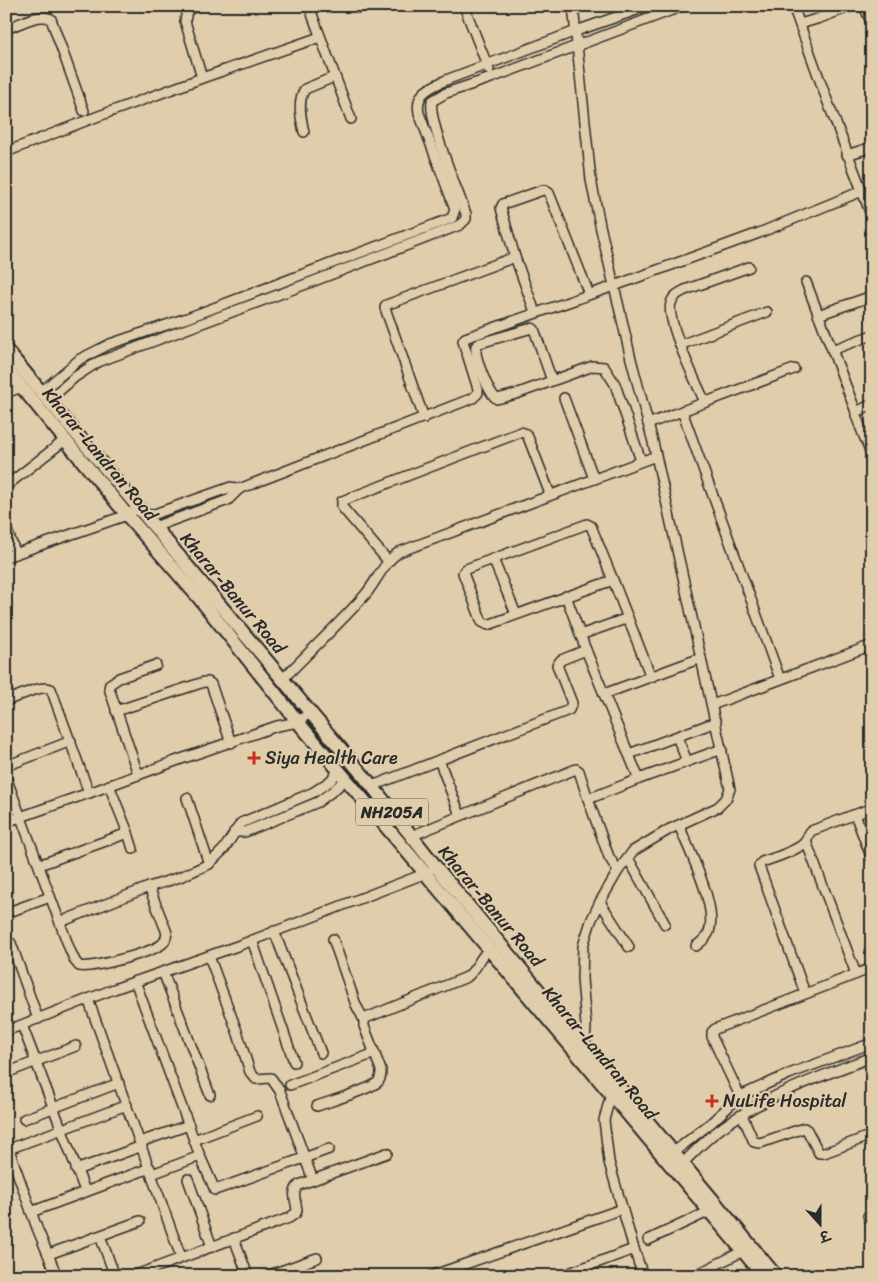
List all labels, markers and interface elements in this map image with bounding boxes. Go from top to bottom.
street label: Kharar-Landran Road [34,380,167,530]
street label: Kharar-Banur Road [172,525,295,663]
place label: Siya Health Care [265,742,398,774]
marker: Siya Health Care [247,751,261,765]
road number: NH205A [356,799,428,826]
street label: Kharar-Banur Road [430,838,553,976]
street label: Kharar-Landran Road [534,979,667,1129]
place label: NuLife Hospital [723,1085,847,1117]
marker: NuLife Hospital [705,1094,719,1108]
north arrow [796,1200,846,1250]
text: उ [814,1222,835,1250]

